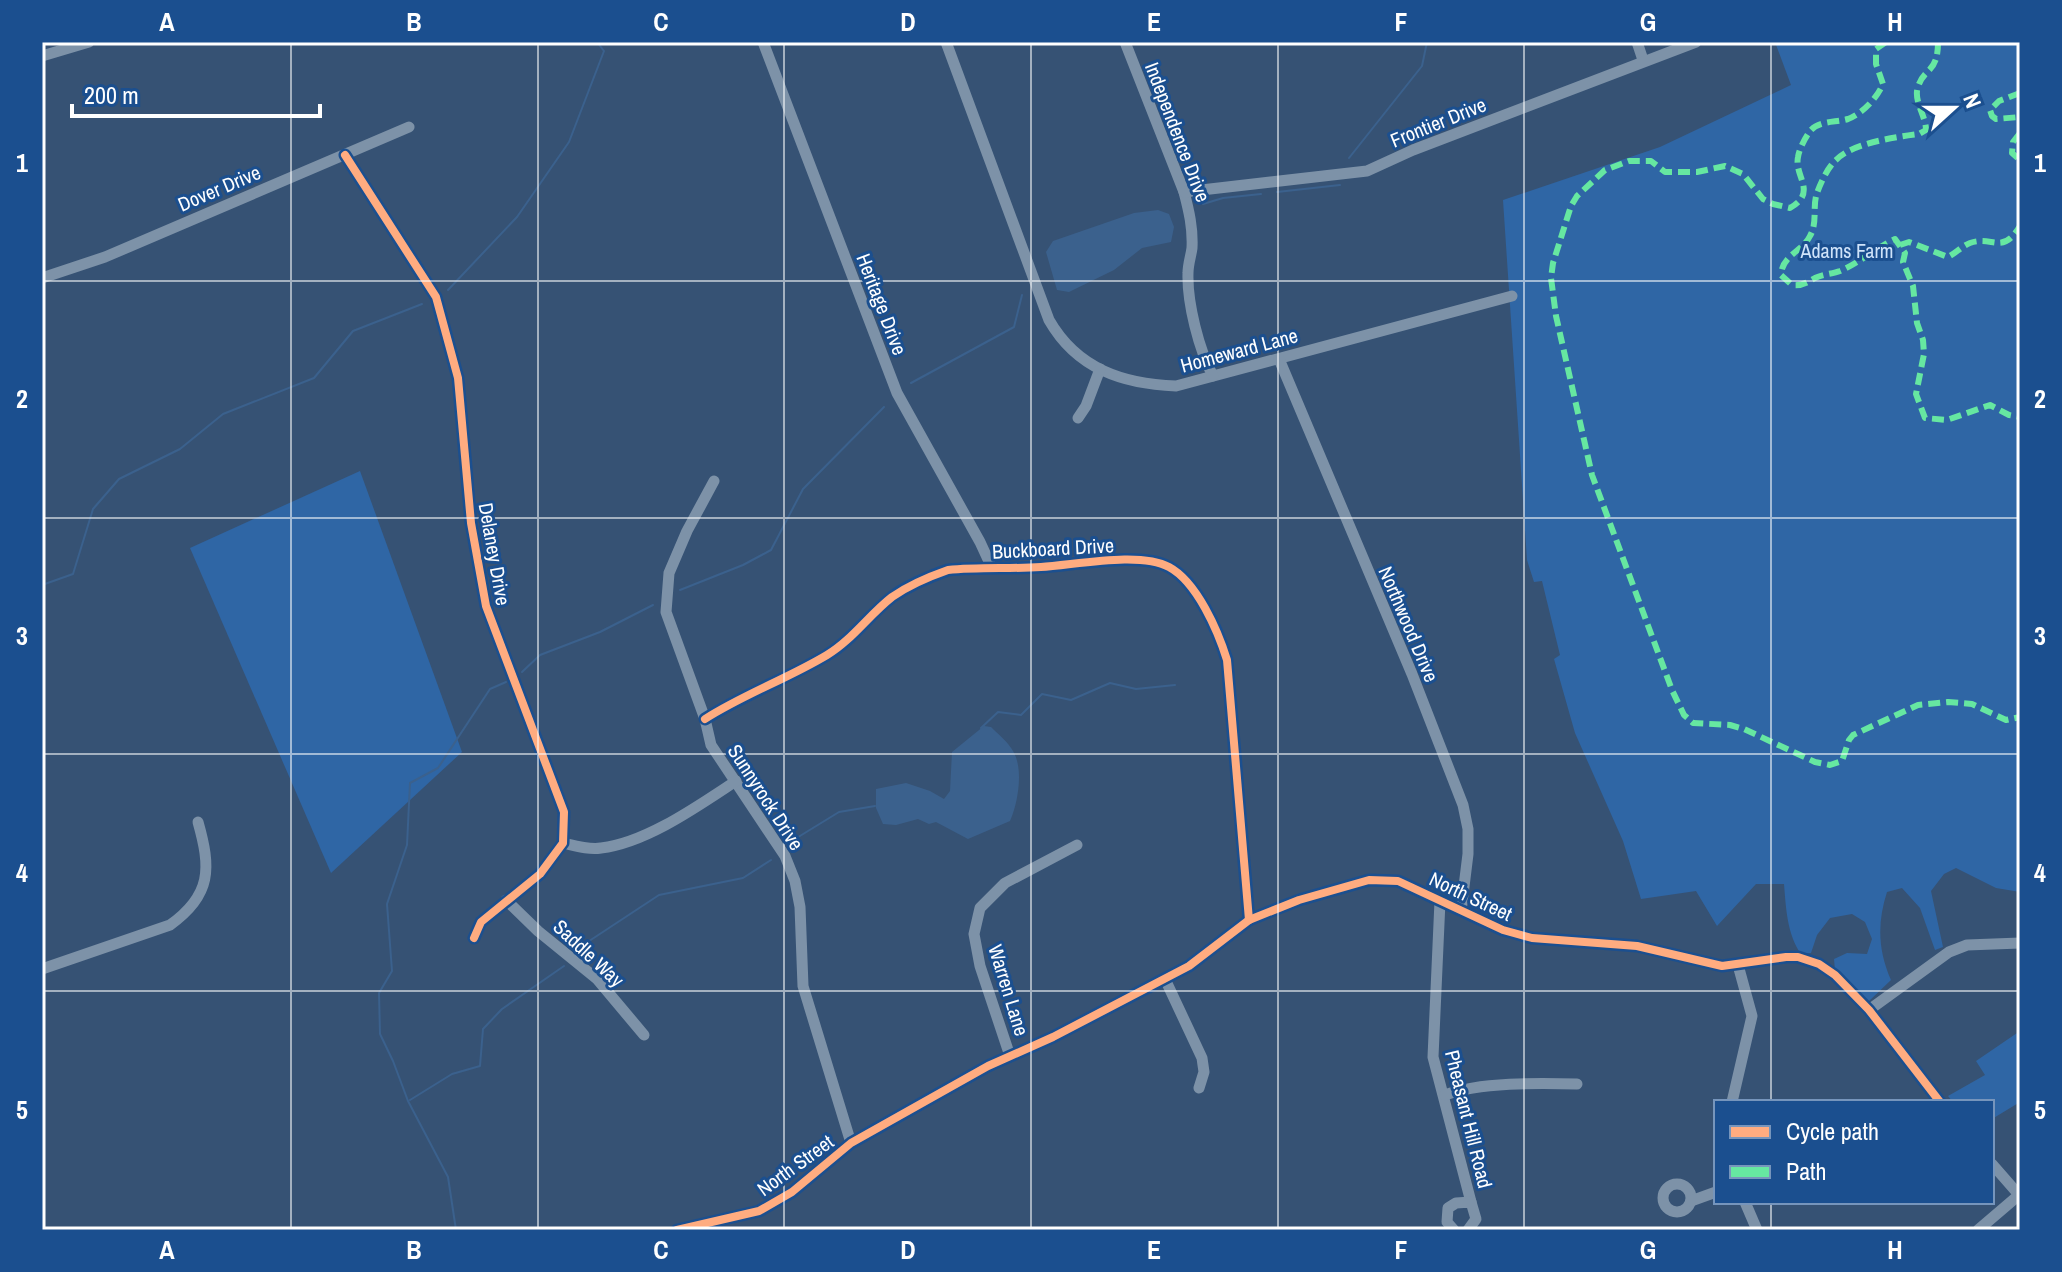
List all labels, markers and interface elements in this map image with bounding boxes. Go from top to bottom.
text: A [159,4,175,39]
text: B [406,4,422,39]
text: C [653,4,669,39]
text: D [900,4,916,39]
text: E [1147,4,1161,39]
text: F [1394,4,1408,39]
text: G [1640,4,1656,39]
text: H [1887,4,1903,39]
street label: Independence Drive [1139,58,1217,206]
scale bar [72,68,320,118]
north arrow [1914,68,1994,148]
text: 200 m [84,79,139,111]
text: N [1956,89,1989,112]
street label: Frontier Drive [1386,91,1490,153]
text: 1 [16,145,28,180]
text: 1 [2034,145,2046,180]
street label: Dover Drive [173,158,265,218]
park label: Adams Farm [1799,237,1894,264]
street label: Heritage Drive [850,249,914,359]
street label: Homeward Lane [1177,321,1301,379]
text: 2 [16,381,28,416]
text: 2 [2034,381,2046,416]
street label: Delaney Drive [473,500,517,608]
street label: Buckboard Drive [991,531,1115,565]
street label: Northwood Drive [1373,562,1445,686]
text: 3 [16,618,28,653]
text: 3 [2034,618,2046,653]
street label: Sunnyrock Drive [722,739,810,855]
text: 4 [16,855,28,890]
text: 4 [2034,855,2046,890]
street label: North Street [1425,865,1517,927]
street label: Saddle Way [548,913,631,993]
street label: Warren Lane [982,941,1036,1039]
street label: Pheasant Hill Road [1439,1047,1499,1191]
text: 5 [16,1092,28,1127]
text: 5 [2034,1092,2046,1127]
legend [1714,1100,1994,1204]
text: Cycle path [1786,1115,1879,1147]
street label: North Street [751,1128,839,1202]
text: Path [1786,1155,1827,1187]
text: A [159,1232,175,1267]
text: B [406,1232,422,1267]
text: C [653,1232,669,1267]
text: D [900,1232,916,1267]
text: E [1147,1232,1161,1267]
text: F [1394,1232,1408,1267]
text: G [1640,1232,1656,1267]
text: H [1887,1232,1903,1267]

